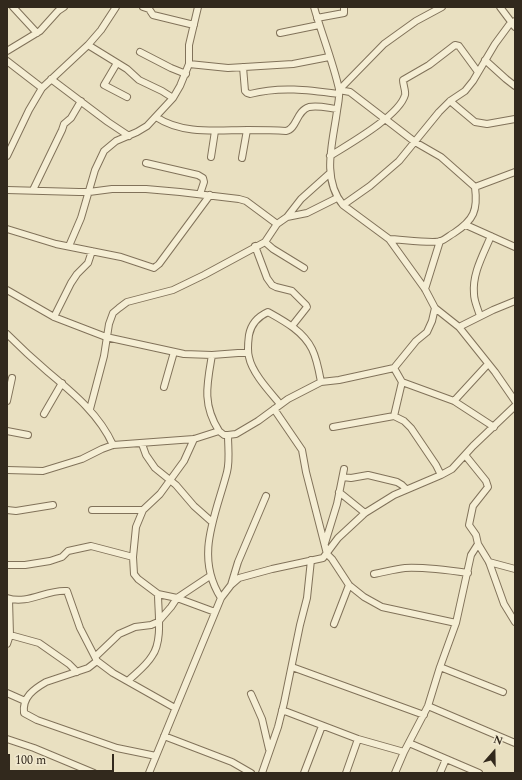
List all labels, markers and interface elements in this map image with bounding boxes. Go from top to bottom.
text: N [491,731,505,750]
north arrow [474,732,514,772]
scale bar [10,746,116,772]
text: 100 m [15,751,46,770]

